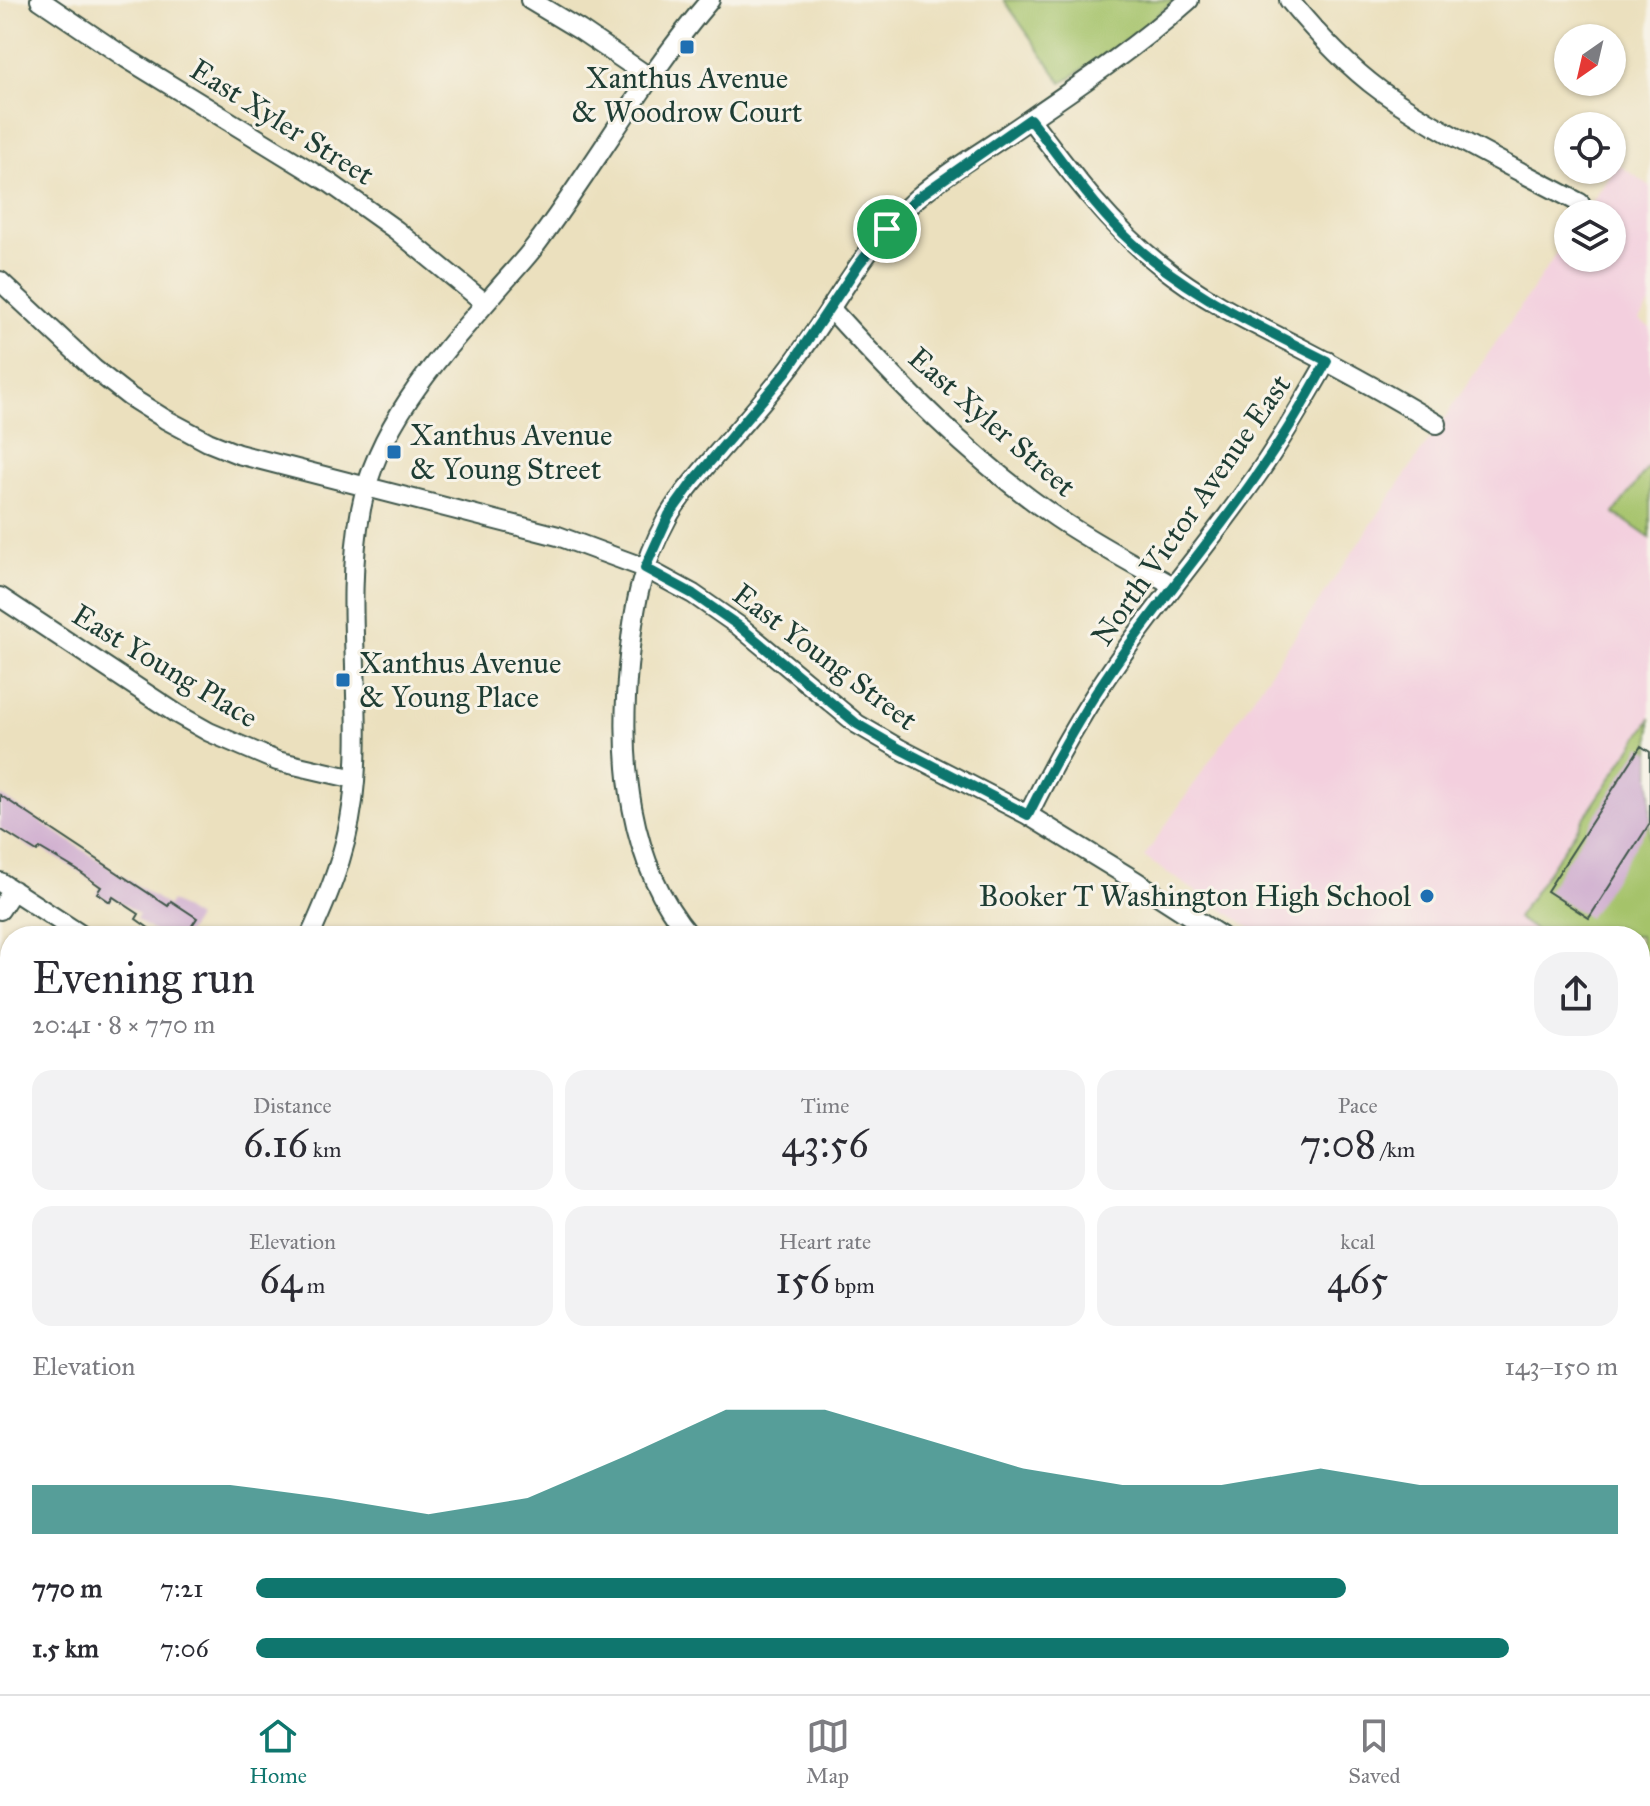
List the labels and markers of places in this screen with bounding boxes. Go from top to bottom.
marker: Xanthus Avenue & Woodrow Court [678,38,696,56]
place label: Xanthus Avenue & Woodrow Court [572,60,803,130]
pin [853,195,921,263]
place label: Xanthus Avenue & Young Street [410,417,612,487]
marker: Xanthus Avenue & Young Street [385,443,403,461]
place label: Xanthus Avenue & Young Place [359,645,561,715]
marker: Xanthus Avenue & Young Place [334,671,352,689]
place label: Booker T Washington High School [979,878,1412,914]
marker: Booker T Washington High School [1418,887,1436,905]

